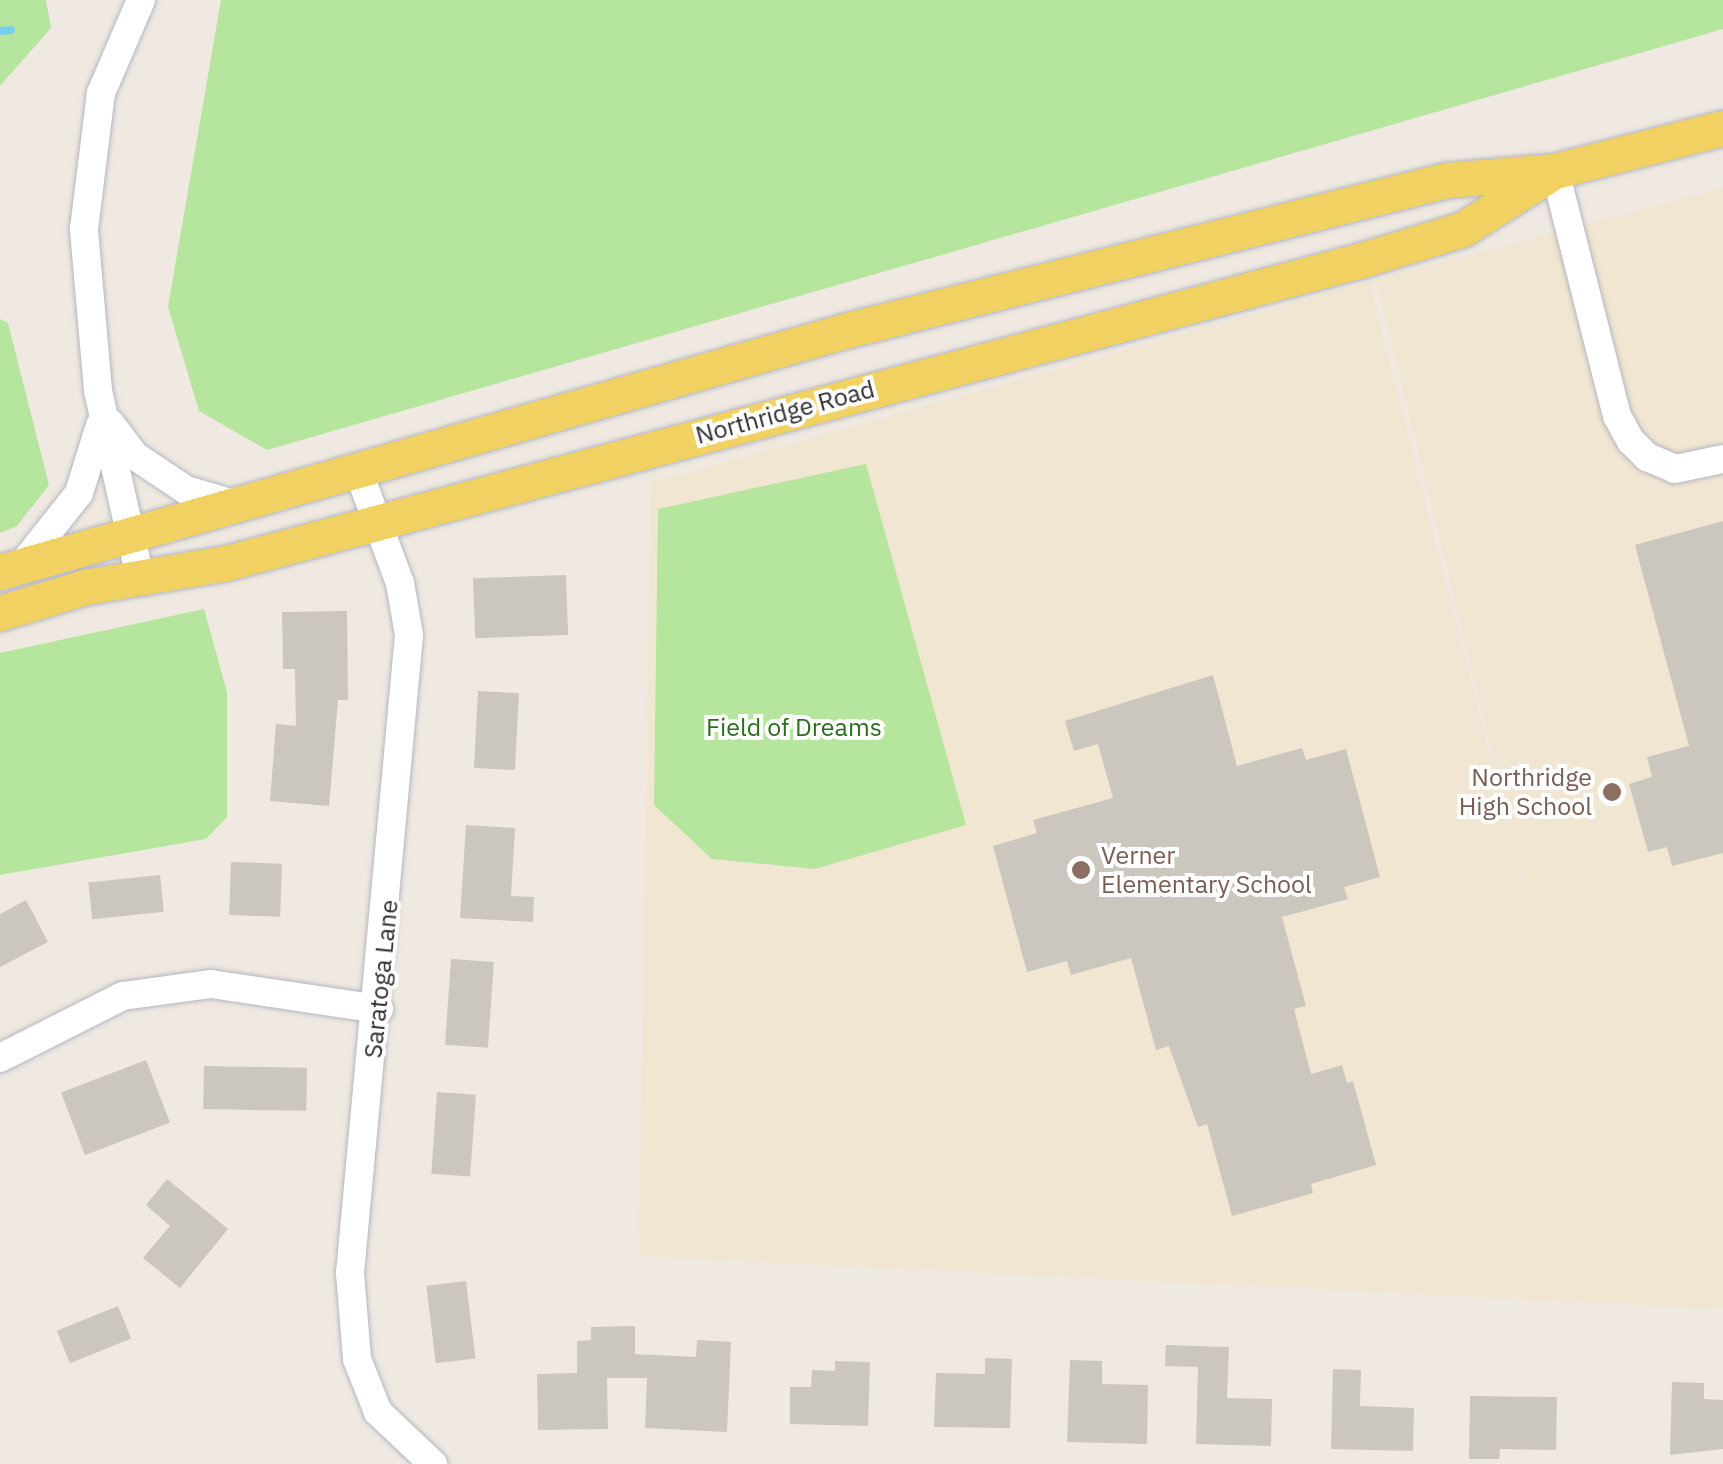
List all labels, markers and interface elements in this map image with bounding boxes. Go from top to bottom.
street label: Northridge Road [692,374,878,450]
park label: Field of Dreams [706,712,882,742]
place label: Northridge High School [1459,763,1592,822]
marker: Northridge High School [1601,781,1623,803]
place label: Verner Elementary School [1101,841,1312,900]
marker: Verner Elementary School [1070,859,1092,881]
street label: Saratoga Lane [358,898,404,1060]

